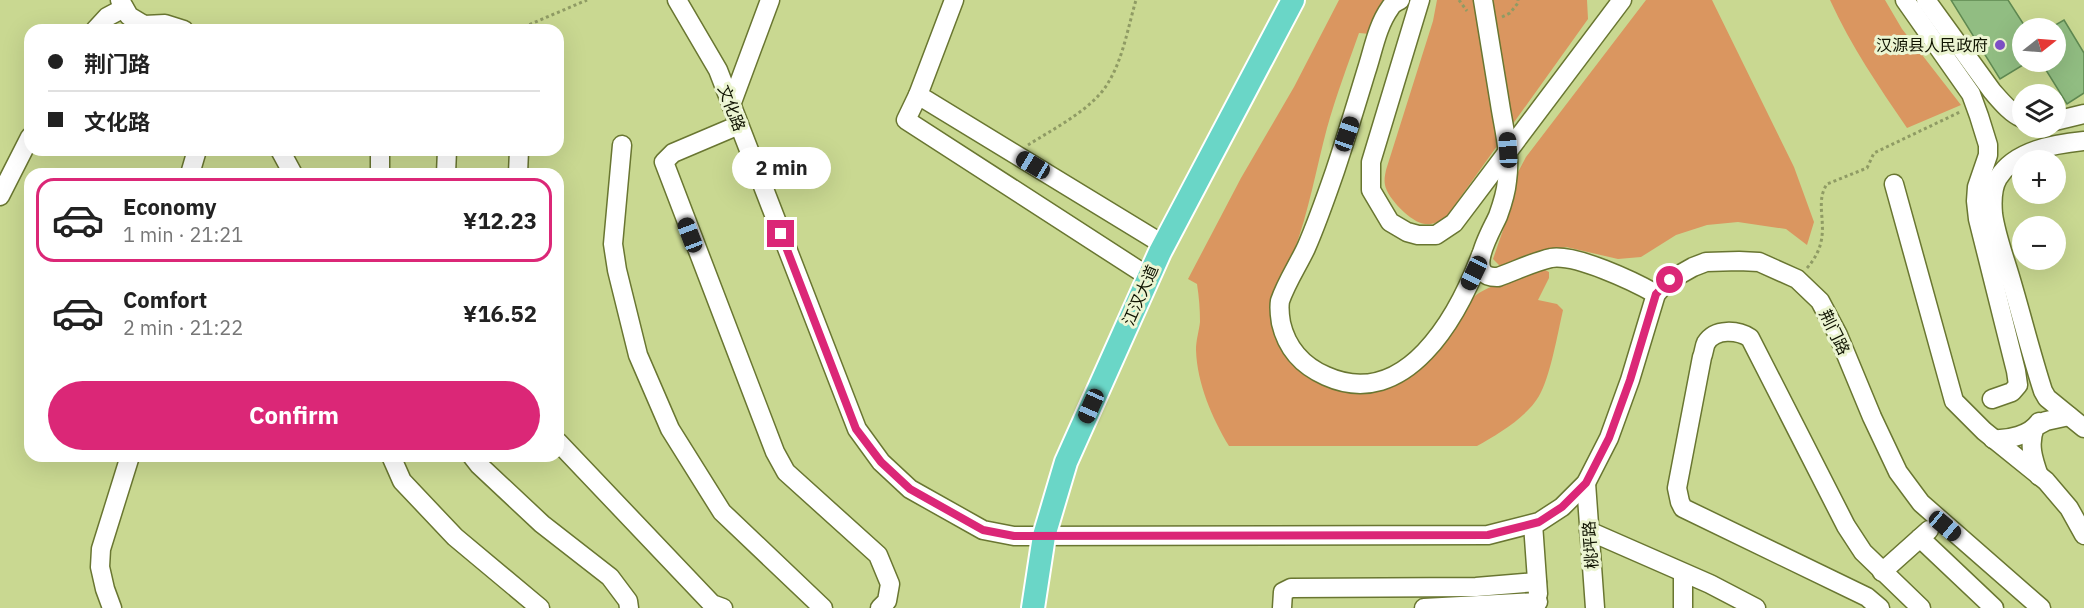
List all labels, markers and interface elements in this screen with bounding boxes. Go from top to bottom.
north arrow [2012,18,2066,72]
map controls [2012,18,2066,270]
place label: 汉源县人民政府 [1876,35,1988,55]
marker: 汉源县人民政府 [1993,38,2007,52]
text: 荆门路 [84,49,150,78]
street label: 文化路 [714,82,750,134]
button: layers [2012,84,2066,138]
text: 文化路 [84,107,150,136]
car [1333,114,1361,154]
car [1498,132,1518,168]
callout: 2 min [732,147,830,189]
car [1013,148,1053,182]
button: + [2012,150,2066,204]
text: 2 min [755,154,808,181]
text: Economy [123,192,217,221]
icon: car [51,193,105,247]
text: ¥12.23 [463,206,537,235]
car [675,215,705,255]
button: − [2012,216,2066,270]
route end [767,220,794,247]
text: 1 min · 21:21 [123,221,243,248]
car [1458,253,1490,293]
street label: 江汉大道 [1118,262,1162,328]
route start [1656,266,1683,293]
text: Comfort [123,285,207,314]
icon: car [51,286,105,340]
text: ¥16.52 [463,299,537,328]
street label: 荆门路 [1815,306,1855,358]
text: 2 min · 21:22 [123,314,243,341]
button: Confirm [48,381,540,450]
car [1075,386,1107,426]
car [1925,508,1965,544]
street label: 桃坪路 [1578,520,1602,570]

